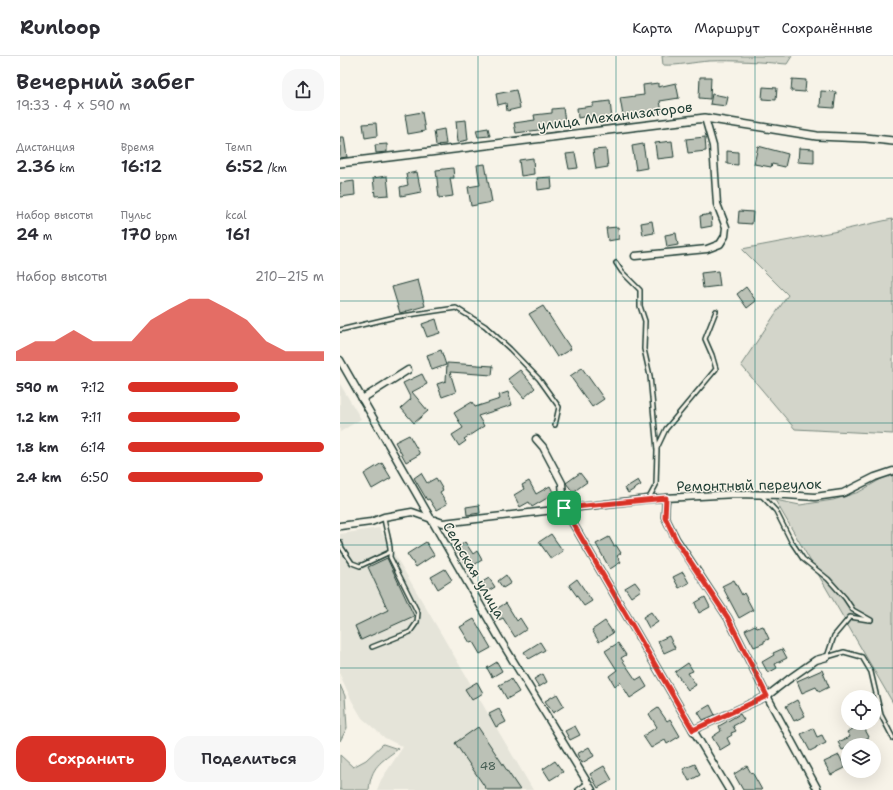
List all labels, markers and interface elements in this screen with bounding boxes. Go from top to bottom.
text: Runloop [20,15,100,40]
text: Карта [632,19,672,37]
text: Маршрут [694,19,760,37]
text: Сохранённые [782,19,873,37]
text: Вечерний забег [16,67,194,96]
button: share [282,69,324,111]
text: 19:33 · 4 × 590 m [16,97,131,114]
street label: улица Механизаторов [537,98,693,134]
text: Дистанция [16,140,75,155]
text: Время [121,140,154,155]
text: Темп [225,140,252,155]
text: 2.36 [16,155,55,177]
text: 16:12 [121,155,162,177]
text: 6:52 [225,155,264,177]
text: km [55,161,75,176]
text: /km [264,161,287,176]
text: Набор высоты [16,208,93,223]
text: Пульс [121,208,152,223]
text: kcal [225,208,247,223]
text: 24 [16,223,39,245]
text: 170 [121,223,151,245]
text: 161 [225,223,250,245]
text: m [39,229,52,244]
text: bpm [151,229,177,244]
text: Набор высоты [16,268,107,285]
text: 210–215 m [255,268,324,285]
text: 590 m [16,379,58,396]
text: 7:12 [80,379,105,396]
text: 1.2 km [16,409,59,426]
text: 7:11 [80,409,102,426]
text: 1.8 km [16,439,59,456]
text: 6:14 [80,439,105,456]
text: 2.4 km [16,469,62,486]
text: 6:50 [80,469,109,486]
street label: Ремонтный переулок [676,475,822,495]
pin [547,491,581,525]
icon: arrive [553,497,575,519]
street label: Сельская улица [439,519,509,622]
map controls [841,690,881,778]
button: locate [841,690,881,730]
button: Сохранить [16,736,166,782]
button: Поделиться [174,736,324,782]
button: layers [841,738,881,778]
house number: 48 [480,758,496,774]

